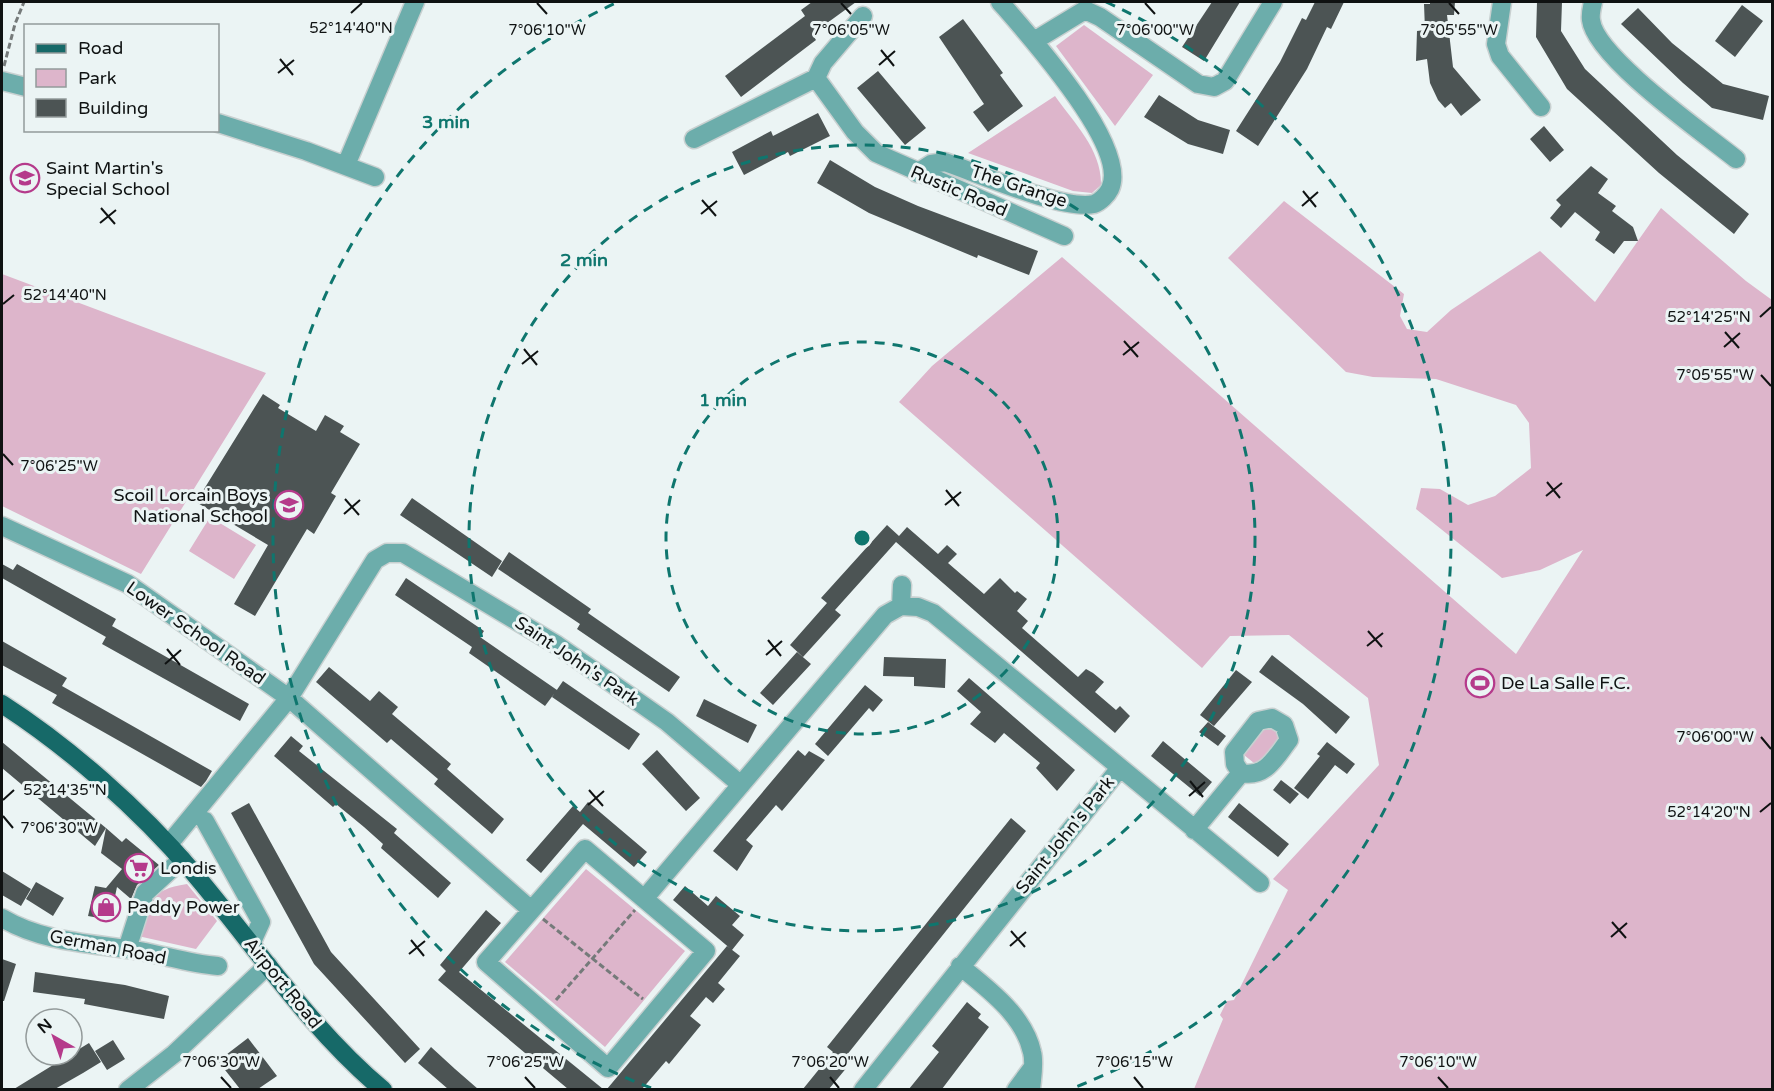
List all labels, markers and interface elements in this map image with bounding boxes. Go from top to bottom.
text: 52°14'40"N [309,19,393,37]
text: 7°06'10"W [508,21,586,39]
text: 7°06'05"W [812,21,890,39]
text: 7°06'00"W [1116,21,1194,39]
text: 7°05'55"W [1420,21,1498,39]
legend [24,24,219,132]
text: Road [78,37,123,59]
text: Park [78,67,117,89]
text: Building [78,97,148,119]
text: 3 min [422,111,470,133]
place label: Saint Martin's Special School [46,157,170,200]
street label: The Grange [968,160,1070,212]
street label: Rustic Road [907,161,1011,221]
school or university icon: Saint Martin's Special School [9,162,41,194]
text: 2 min [560,249,608,271]
text: 52°14'40"N [23,286,107,304]
text: 52°14'25"N [1667,308,1751,326]
text: 7°05'55"W [1676,366,1754,384]
text: 1 min [699,389,747,411]
text: 7°06'25"W [20,457,98,475]
place label: Scoil Lorcain Boys National School [114,484,268,527]
school or university icon: Scoil Lorcain Boys National School [273,489,305,521]
centre of rings [852,528,872,548]
street label: Lower School Road [122,577,270,689]
street label: Saint John's Park [511,611,643,711]
sports icon: De La Salle F.C. [1464,667,1496,699]
place label: De La Salle F.C. [1501,672,1630,694]
text: 7°06'00"W [1676,728,1754,746]
street label: Saint John's Park [1011,772,1119,898]
text: 52°14'35"N [23,781,107,799]
text: 52°14'20"N [1667,803,1751,821]
text: 7°06'30"W [20,819,98,837]
supermarket icon: Londis [123,852,155,884]
place label: Londis [160,857,217,879]
shop icon: Paddy Power [90,891,122,923]
place label: Paddy Power [127,896,240,918]
street label: German Road [48,925,168,969]
street label: Airport Road [240,933,326,1033]
north arrow [24,1007,84,1067]
text: N [34,1014,56,1038]
text: 7°06'30"W [182,1053,260,1071]
text: 7°06'25"W [486,1053,564,1071]
text: 7°06'20"W [791,1053,869,1071]
text: 7°06'15"W [1095,1053,1173,1071]
text: 7°06'10"W [1399,1053,1477,1071]

